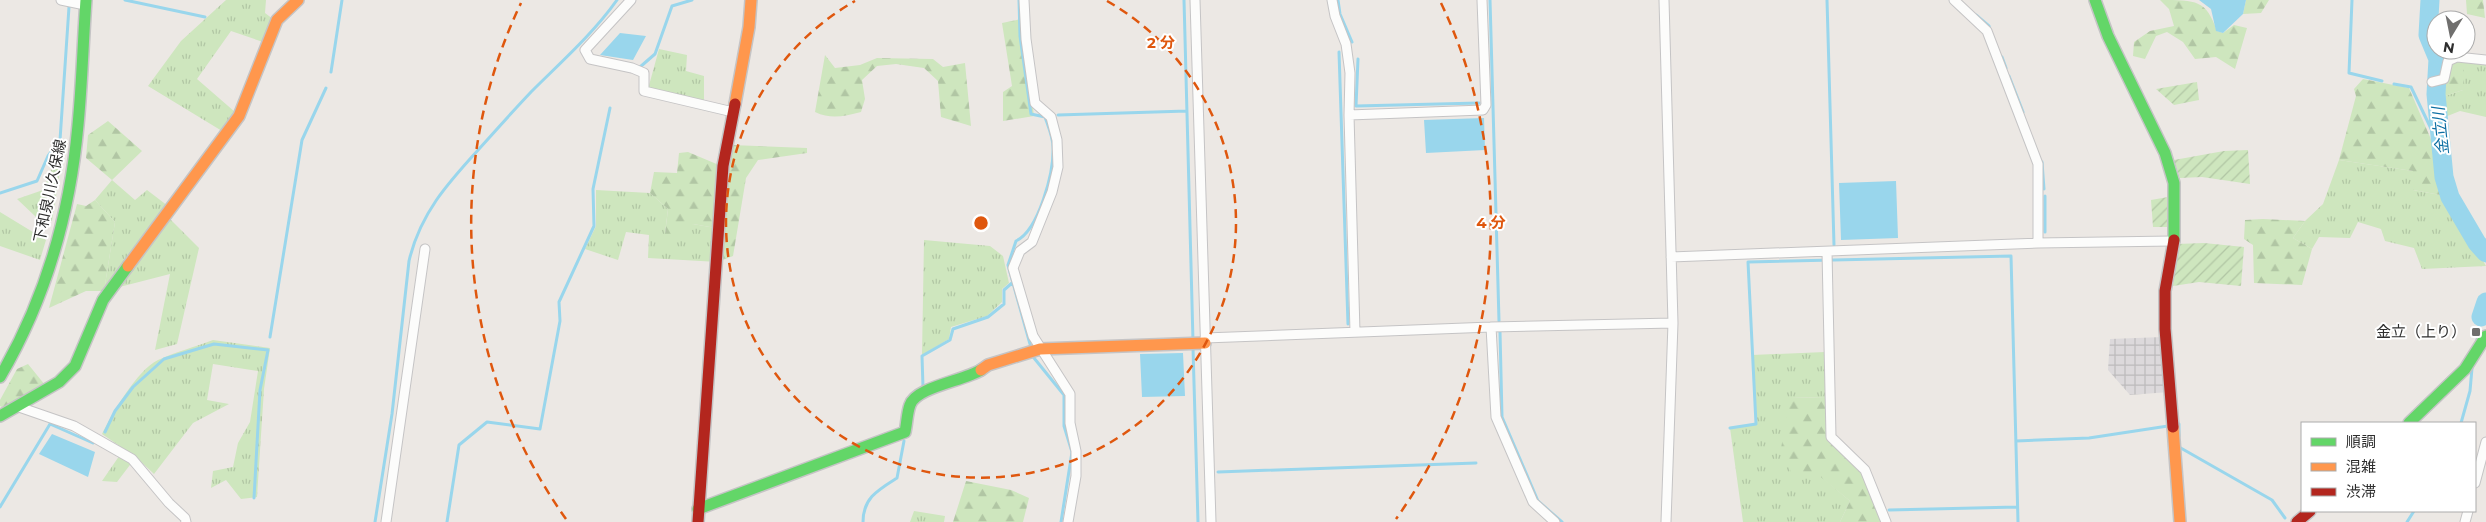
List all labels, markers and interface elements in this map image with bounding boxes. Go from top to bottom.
north arrow [2426,10,2476,60]
text: 2 分 [1147,33,1175,52]
text: N [2442,38,2456,58]
water label: 金立川 [2428,104,2452,156]
street label: 下和泉川久保線 [29,138,70,244]
text: 4 分 [1476,213,1506,232]
centre of rings [972,214,990,232]
place label: 金立（上り） [2376,322,2466,341]
marker: 金立（上り） [2470,326,2482,338]
legend [2301,422,2476,512]
text: 順調 [2346,432,2376,451]
text: 混雑 [2346,457,2376,476]
text: 渋滞 [2346,482,2376,501]

